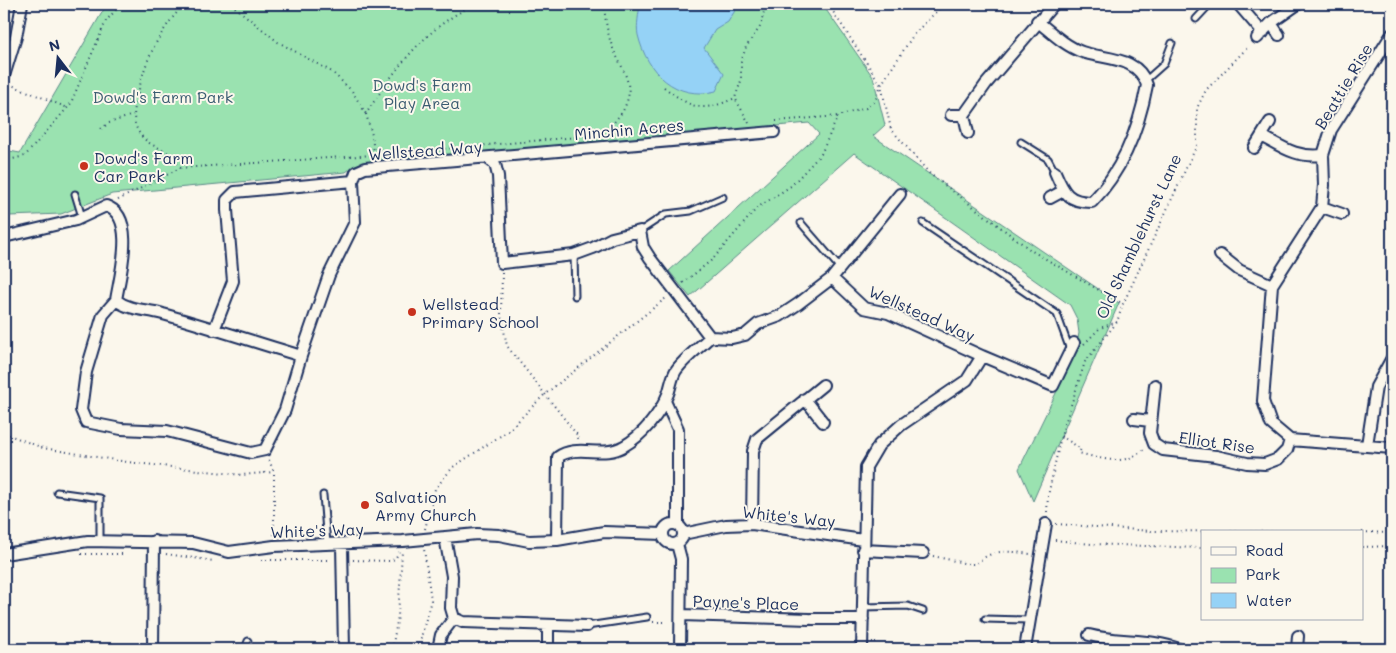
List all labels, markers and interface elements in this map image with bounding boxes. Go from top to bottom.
north arrow [32,32,82,82]
text: N [47,34,62,56]
street label: Beattie Rise [1309,39,1377,133]
park label: Dowd's Farm Play Area [372,74,472,113]
park label: Dowd's Farm Park [93,86,233,107]
street label: Minchin Acres [573,114,685,144]
street label: Wellstead Way [367,136,483,164]
place label: Dowd's Farm Car Park [94,147,193,186]
street label: Old Shamblehurst Lane [1091,150,1185,322]
marker: Dowd's Farm Car Park [78,160,90,172]
street label: Wellstead Way [866,280,978,346]
place label: Wellstead Primary School [422,293,539,332]
marker: Wellstead Primary School [406,306,418,318]
street label: Elliot Rise [1178,426,1256,458]
place label: Salvation Army Church [375,486,476,525]
marker: Salvation Army Church [359,499,371,511]
street label: White's Way [741,501,837,531]
street label: White's Way [270,518,364,542]
legend [1201,530,1364,620]
text: Road [1246,540,1283,560]
text: Park [1246,564,1280,584]
street label: Payne's Place [692,590,800,614]
text: Water [1246,590,1292,610]

